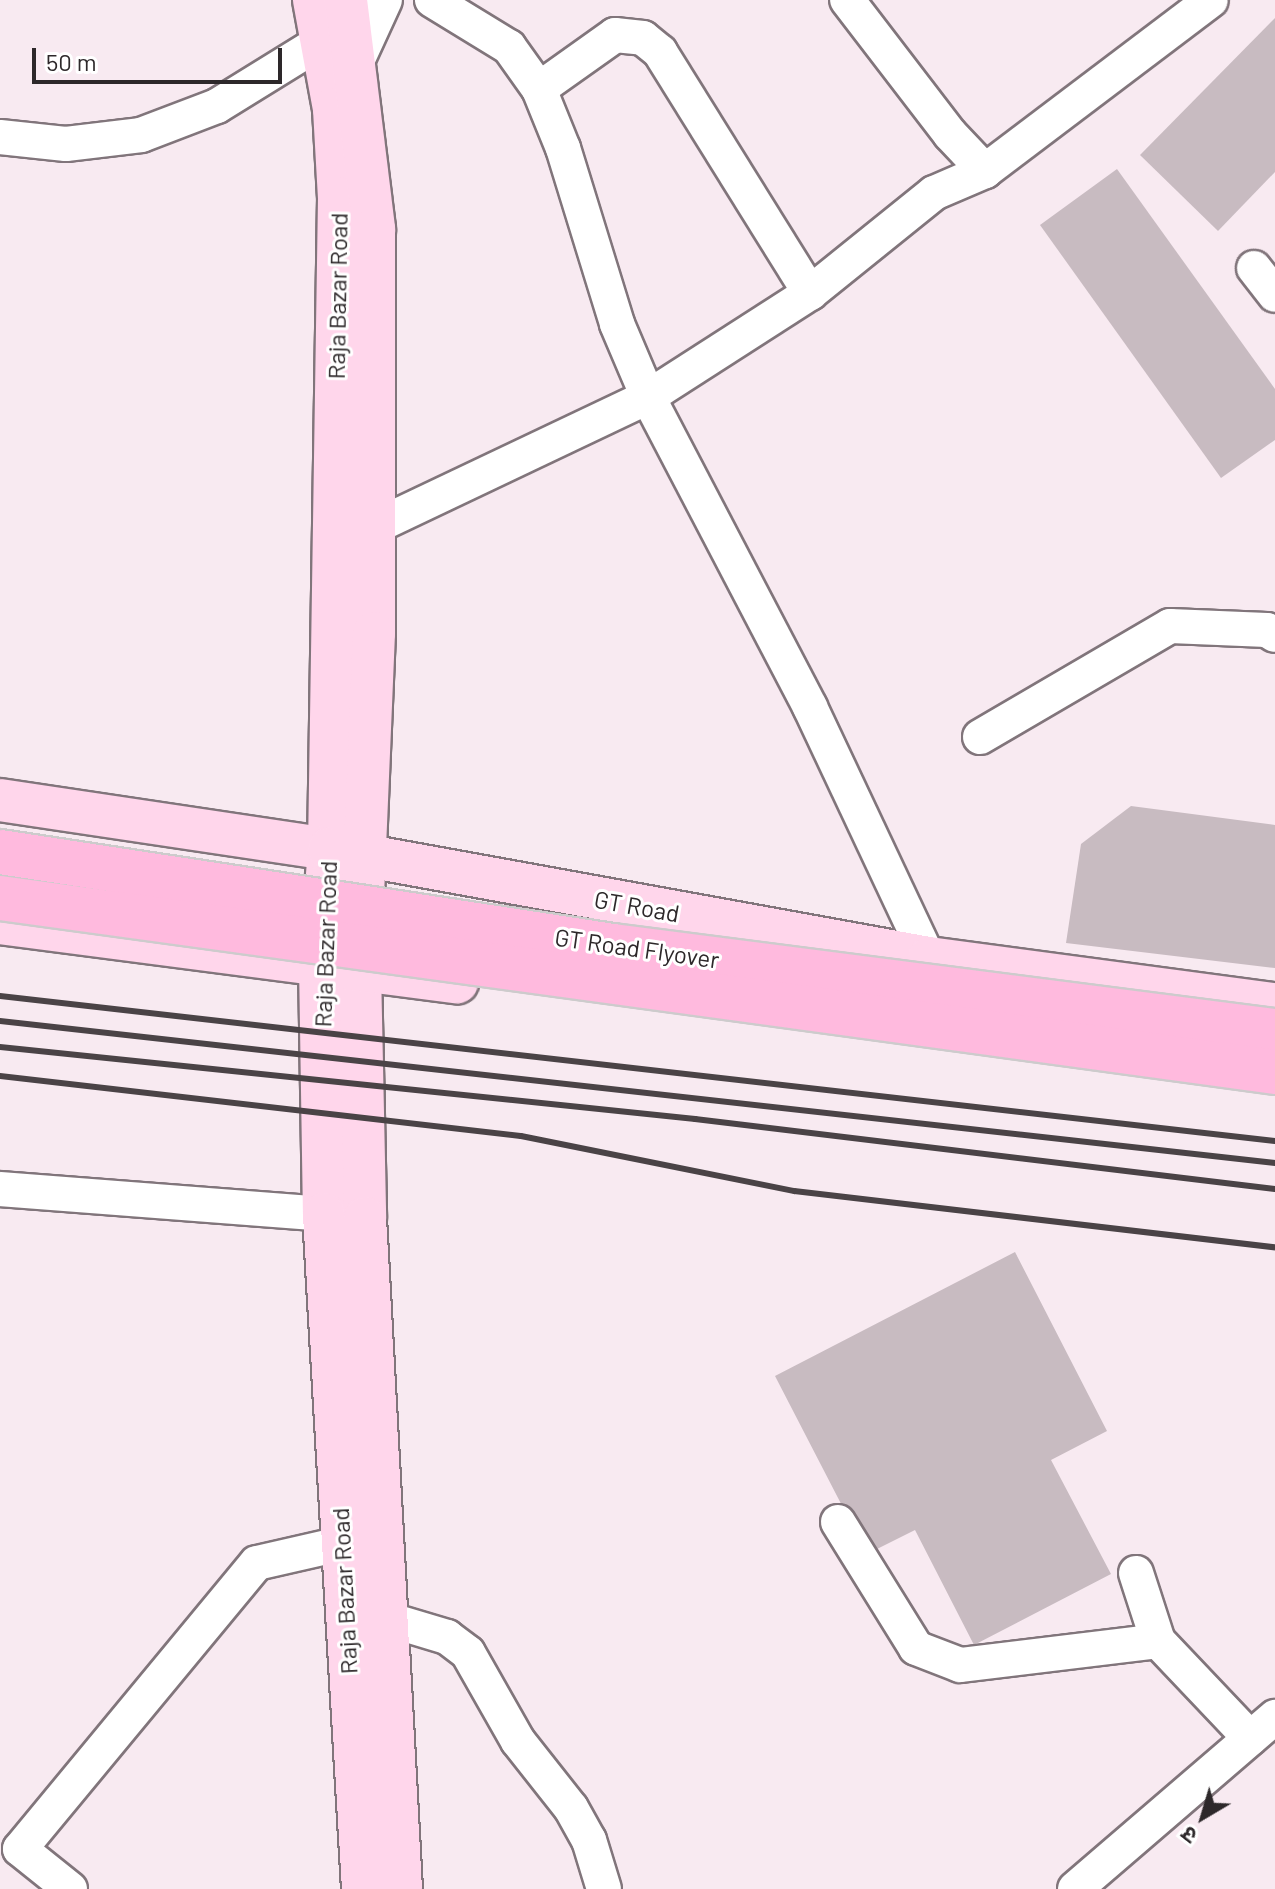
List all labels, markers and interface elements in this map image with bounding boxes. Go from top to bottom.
scale bar [36,32,286,82]
text: 50 m [46,47,97,76]
street label: Raja Bazar Road [321,212,353,380]
street label: Raja Bazar Road [308,860,342,1028]
street label: GT Road [592,884,682,928]
street label: GT Road Flyover [553,922,721,974]
street label: Raja Bazar Road [325,1507,363,1675]
north arrow [1163,1777,1243,1857]
text: उ [1175,1822,1201,1850]

